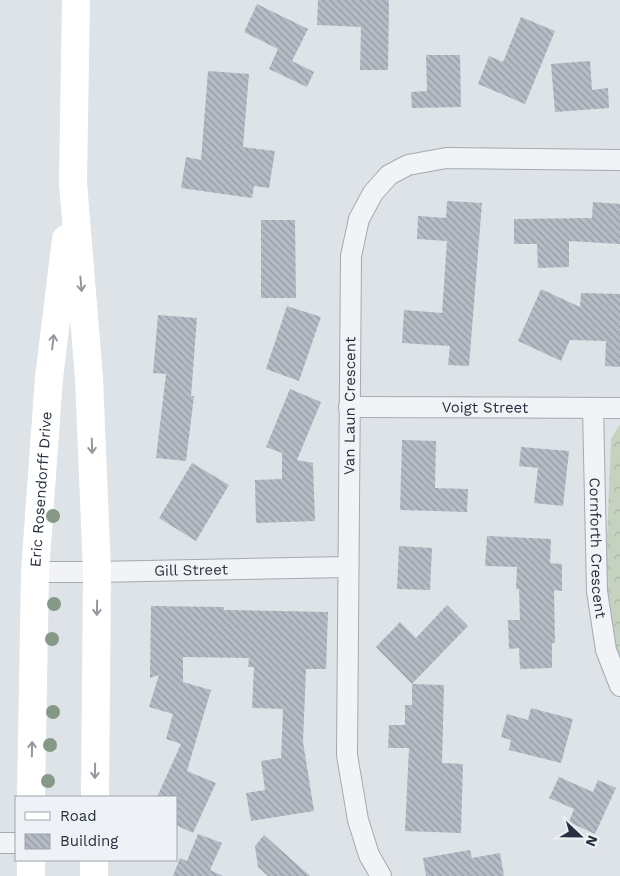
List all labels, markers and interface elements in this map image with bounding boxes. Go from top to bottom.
one-way arrow [77,275,86,291]
one-way arrow [48,334,58,350]
street label: Van Laun Crescent [340,336,359,475]
street label: Voigt Street [442,398,529,417]
street label: Eric Rosendorff Drive [26,411,56,568]
one-way arrow [87,437,96,453]
street label: Cornforth Crescent [586,477,610,620]
street label: Gill Street [154,560,229,580]
one-way arrow [92,600,102,616]
one-way arrow [27,741,37,757]
one-way arrow [90,762,100,778]
legend [15,796,178,861]
text: Road [60,807,97,825]
north arrow [555,811,605,861]
text: Building [60,832,118,850]
text: N [583,833,601,849]

